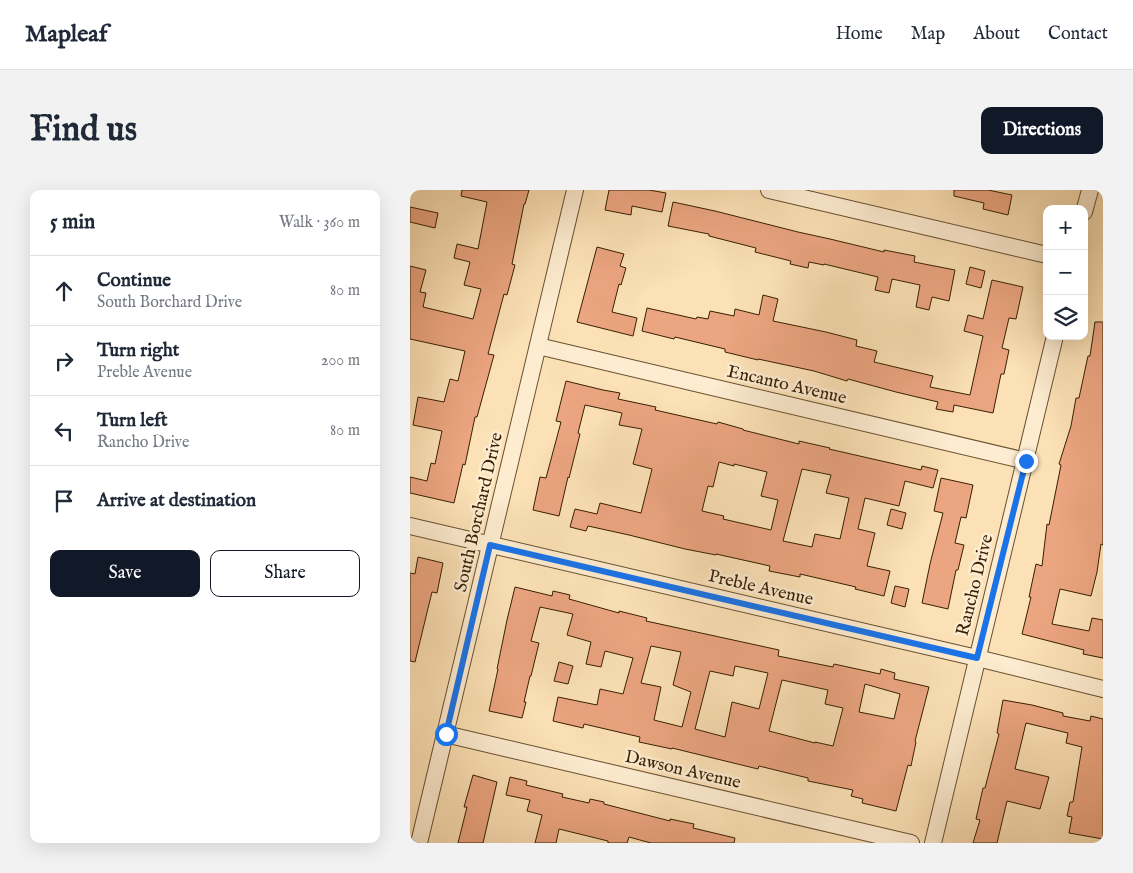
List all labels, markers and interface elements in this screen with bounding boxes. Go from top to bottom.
text: Mapleaf [25,19,107,50]
text: Home [836,23,883,46]
text: Map [911,23,945,46]
text: About [973,23,1020,46]
text: Contact [1048,23,1108,46]
button: Directions [981,107,1103,154]
text: Find us [30,108,137,153]
map controls [1043,205,1088,340]
button: + [1043,205,1088,250]
text: 5 min [50,209,95,236]
text: Walk · 360 m [279,213,360,233]
button: − [1043,250,1088,295]
text: Continue [97,269,171,293]
icon: ahead [50,277,78,305]
text: 80 m [330,281,360,301]
text: South Borchard Drive [97,293,242,313]
button: layers [1043,295,1088,340]
text: Turn right [97,339,179,363]
icon: right [50,347,78,375]
text: 200 m [321,351,360,371]
street label: Encanto Avenue [725,361,849,410]
text: Preble Avenue [97,363,192,383]
text: Turn left [97,409,168,433]
icon: left [50,417,78,445]
text: 80 m [330,421,360,441]
street label: South Borchard Drive [450,430,509,594]
text: Rancho Drive [97,433,189,453]
route end [1015,450,1038,473]
icon: arrive [50,487,78,515]
text: Arrive at destination [97,489,256,513]
street label: Rancho Drive [952,532,999,638]
button: Save [50,550,200,597]
button: Share [210,550,360,597]
street label: Preble Avenue [706,565,815,612]
route start [435,723,458,746]
street label: Dawson Avenue [622,746,743,795]

